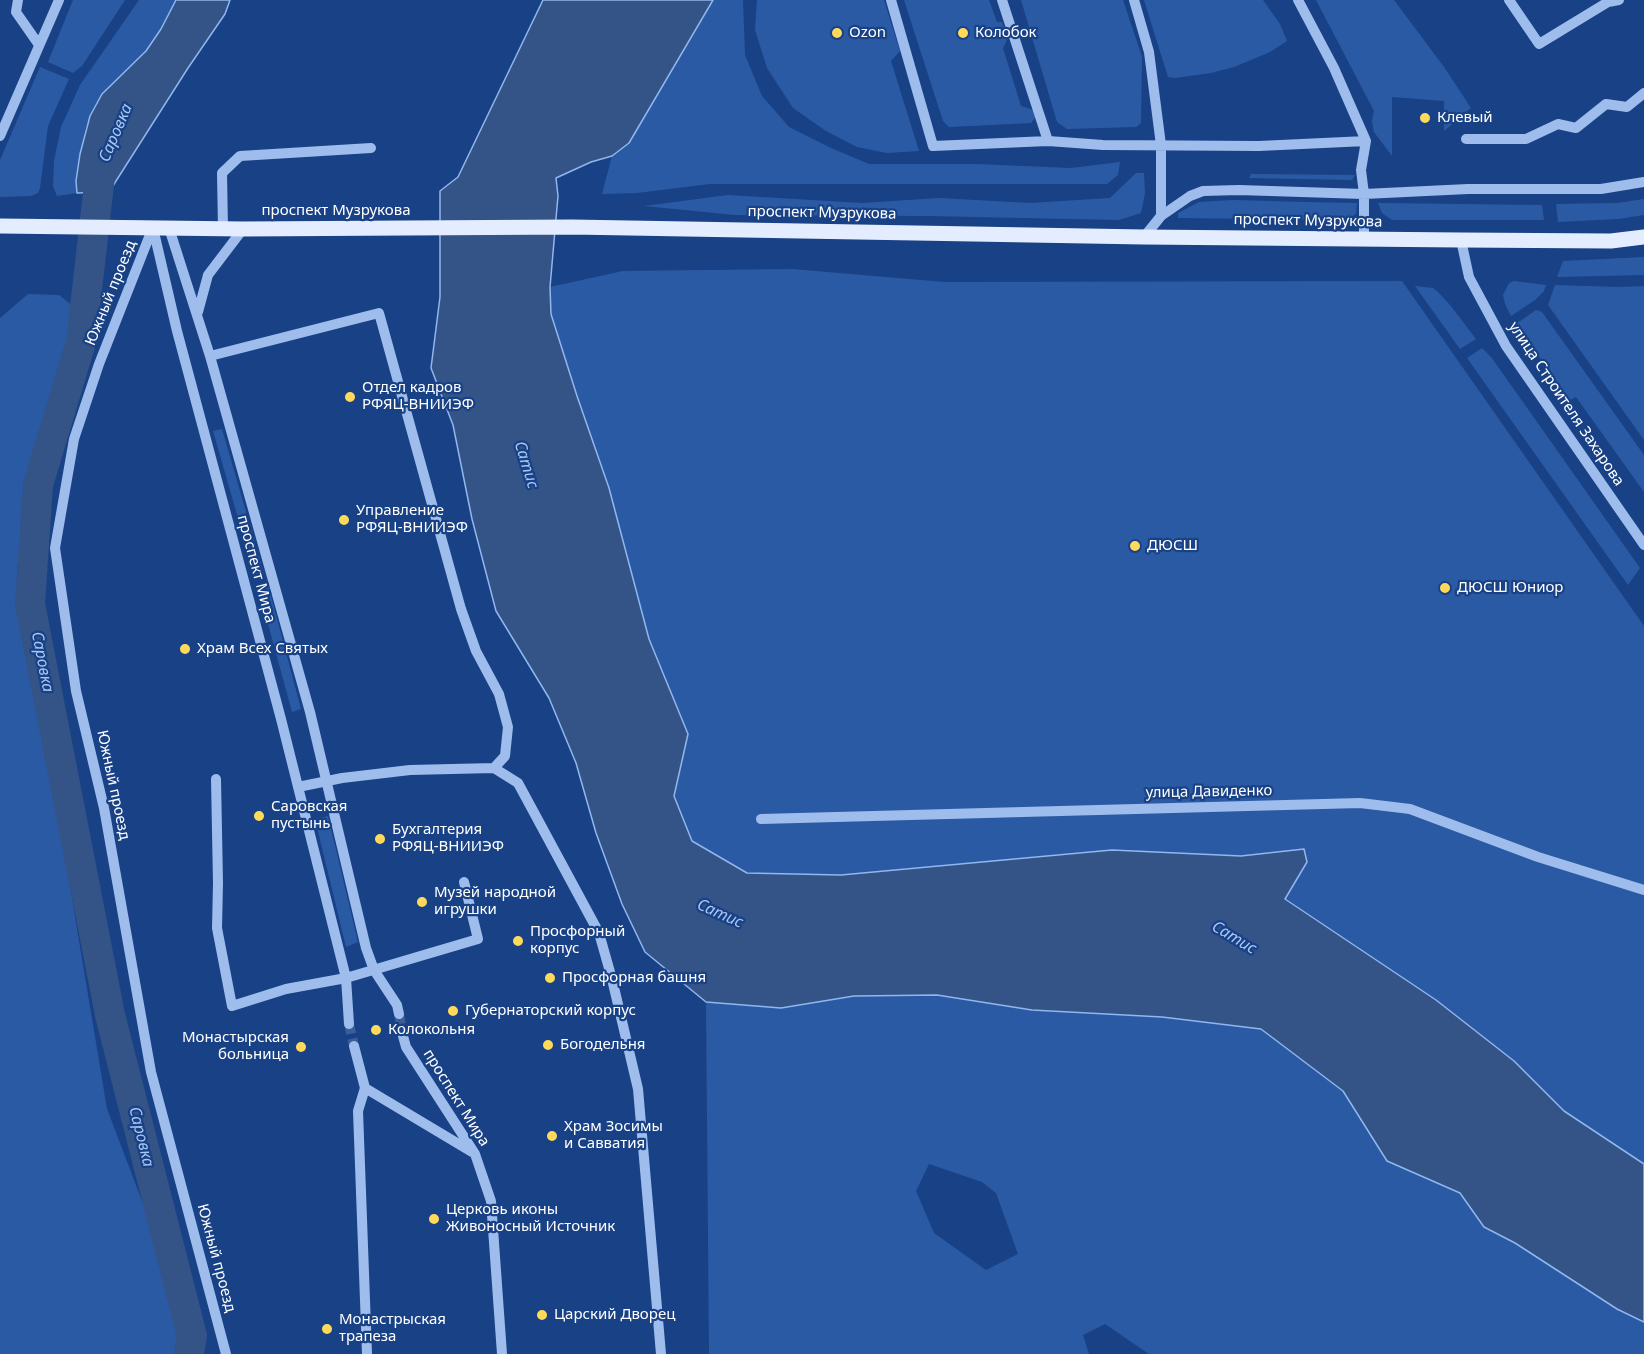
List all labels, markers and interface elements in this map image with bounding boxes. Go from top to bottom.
place label: Ozon [849,24,886,42]
place label: Колобок [975,24,1037,42]
marker: Ozon [830,26,844,40]
marker: Колобок [956,26,970,40]
water label: Саровка [95,101,137,165]
place label: Клевый [1437,109,1493,127]
marker: Клевый [1418,111,1432,125]
street label: проспект Музрукова [262,202,410,220]
street label: проспект Музрукова [747,203,897,223]
street label: проспект Музрукова [1233,211,1383,231]
street label: Южный проезд [82,238,140,348]
street label: улица Строителя Захарова [1504,319,1628,489]
place label: Отдел кадров РФЯЦ-ВНИИЭФ [362,379,474,414]
marker: Отдел кадров РФЯЦ-ВНИИЭФ [343,390,357,404]
water label: Сатис [510,439,542,491]
place label: Управление РФЯЦ-ВНИИЭФ [356,502,468,537]
street label: проспект Мира [233,513,279,625]
marker: Управление РФЯЦ-ВНИИЭФ [337,513,351,527]
place label: ДЮСШ [1147,537,1198,555]
marker: ДЮСШ [1128,539,1142,553]
place label: ДЮСШ Юниор [1457,579,1563,597]
marker: ДЮСШ Юниор [1438,581,1452,595]
water label: Саровка [27,630,57,694]
place label: Храм Всех Святых [197,640,328,658]
marker: Храм Всех Святых [178,642,192,656]
street label: Южный проезд [93,728,133,842]
street label: улица Давиденко [1146,782,1272,802]
place label: Саровская пустынь [271,798,347,833]
marker: Саровская пустынь [252,809,266,823]
place label: Бухгалтерия РФЯЦ-ВНИИЭФ [392,821,504,856]
marker: Бухгалтерия РФЯЦ-ВНИИЭФ [373,832,387,846]
place label: Музей народной игрушки [434,884,556,919]
marker: Музей народной игрушки [415,895,429,909]
water label: Сатис [694,895,746,933]
water label: Сатис [1208,917,1260,959]
place label: Просфорный корпус [530,923,625,958]
marker: Просфорный корпус [511,934,525,948]
place label: Просфорная башня [562,969,706,987]
marker: Просфорная башня [543,971,557,985]
place label: Губернаторский корпус [465,1002,636,1020]
marker: Губернаторский корпус [446,1004,460,1018]
place label: Колокольня [388,1021,475,1039]
marker: Колокольня [369,1023,383,1037]
place label: Монастырская больница [182,1029,289,1064]
place label: Богодельня [560,1036,646,1054]
marker: Богодельня [541,1038,555,1052]
marker: Монастырская больница [294,1040,308,1054]
street label: проспект Мира [419,1046,493,1150]
water label: Саровка [124,1105,158,1169]
place label: Храм Зосимы и Савватия [564,1118,663,1153]
marker: Храм Зосимы и Савватия [545,1129,559,1143]
place label: Церковь иконы Живоносный Источник [446,1201,615,1236]
street label: Южный проезд [193,1202,239,1314]
marker: Церковь иконы Живоносный Источник [427,1212,441,1226]
place label: Царский Дворец [554,1306,675,1324]
marker: Царский Дворец [535,1308,549,1322]
place label: Монастрыская трапеза [339,1311,446,1346]
marker: Монастрыская трапеза [320,1322,334,1336]

